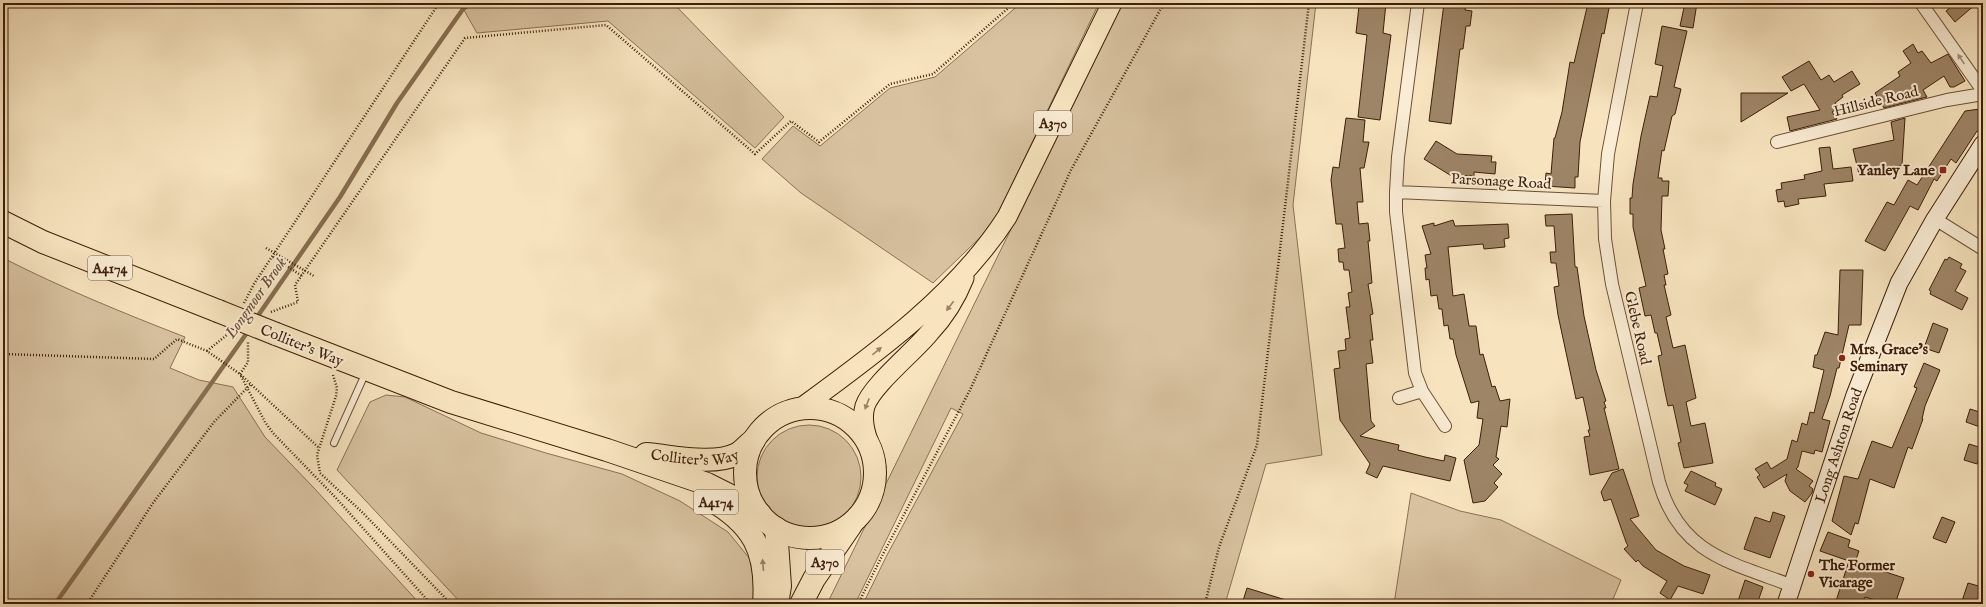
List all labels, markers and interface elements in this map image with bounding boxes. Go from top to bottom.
one-way arrow [1957,54,1965,64]
street label: Hillside Road [1832,82,1921,121]
road number: A370 [1034,111,1072,135]
place label: Yanley Lane [1857,161,1935,180]
marker: Yanley Lane [1938,165,1948,175]
street label: Parsonage Road [1450,169,1553,194]
water label: Longmoor Brook [221,253,292,343]
road number: A4174 [88,256,132,280]
street label: Glebe Road [1620,289,1655,368]
one-way arrow [946,300,954,311]
street label: Colliter's Way [257,320,347,371]
place label: Mrs. Grace’s Seminary [1850,340,1929,376]
one-way arrow [872,347,882,356]
marker: Mrs. Grace’s Seminary [1837,353,1847,363]
street label: Long Ashton Road [1811,384,1867,506]
one-way arrow [863,399,869,411]
street label: Colliter's Way [650,445,743,470]
road number: A4174 [694,490,738,514]
road number: A370 [806,550,844,574]
place label: The Former Vicarage [1818,556,1895,592]
one-way arrow [759,559,766,571]
marker: The Former Vicarage [1806,569,1816,579]

